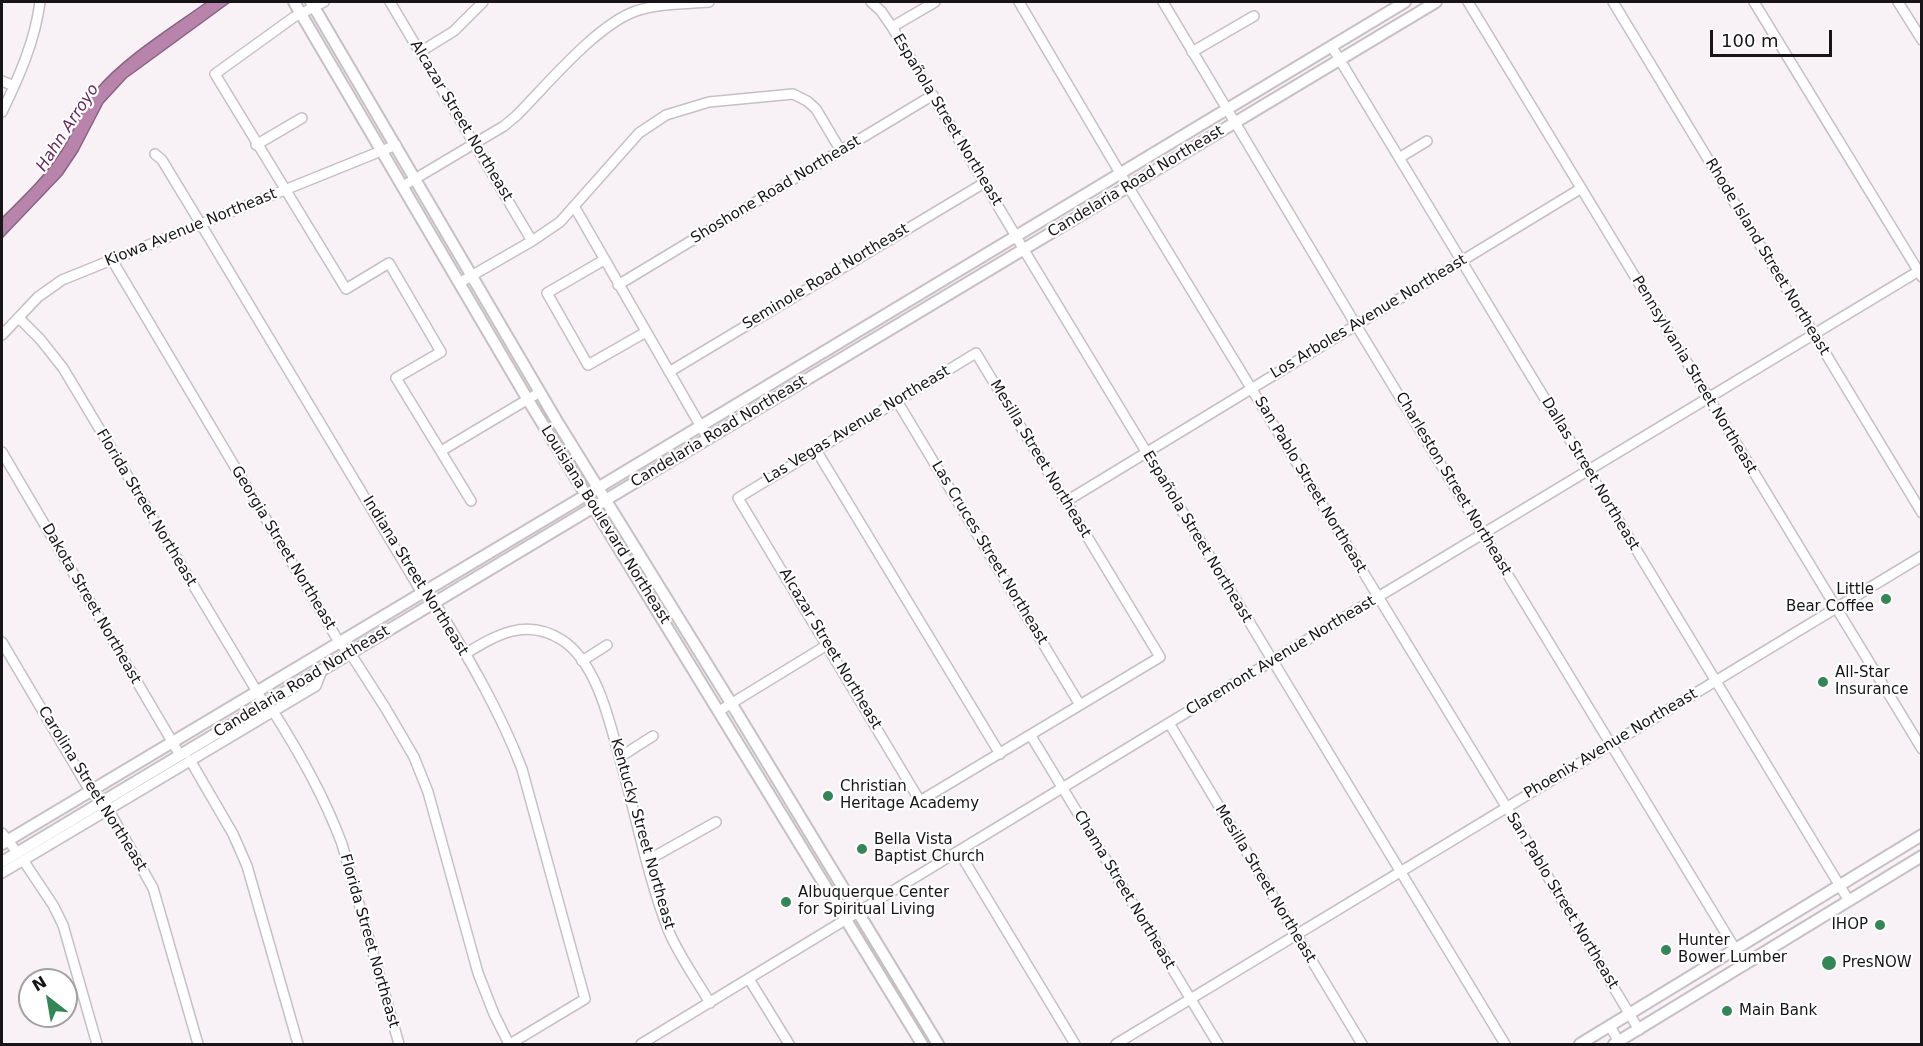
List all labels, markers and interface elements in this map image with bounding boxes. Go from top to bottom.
scale bar [1713,18,1834,56]
text: 100 m [1721,30,1779,51]
street label: Española Street Northeast [888,31,1006,209]
street label: Alcazar Street Northeast [406,37,516,205]
water label: Hahn Arroyo [33,81,103,175]
street label: Candelaria Road Northeast [1045,122,1227,242]
street label: Shoshone Road Northeast [688,132,864,248]
street label: Rhode Island Street Northeast [1701,155,1833,359]
street label: Kiowa Avenue Northeast [102,185,280,271]
street label: Seminole Road Northeast [740,220,912,334]
street label: Los Arboles Avenue Northeast [1268,251,1470,383]
street label: Pennsylvania Street Northeast [1628,273,1760,477]
street label: Las Vegas Avenue Northeast [761,362,953,488]
street label: Candelaria Road Northeast [628,372,810,492]
street label: Mesilla Street Northeast [986,377,1094,541]
street label: Charleston Street Northeast [1391,389,1515,579]
street label: San Pablo Street Northeast [1250,394,1370,576]
street label: Dallas Street Northeast [1537,394,1643,554]
street label: Louisiana Boulevard Northeast [536,423,674,627]
street label: Florida Street Northeast [92,426,200,590]
street label: Española Street Northeast [1138,448,1256,626]
street label: Las Cruces Street Northeast [927,458,1051,648]
street label: Georgia Street Northeast [227,463,339,633]
street label: Indiana Street Northeast [358,493,472,659]
street label: Dakota Street Northeast [38,521,144,687]
street label: Alcazar Street Northeast [775,565,885,733]
place label: Little Bear Coffee [1786,581,1874,616]
street label: Claremont Avenue Northeast [1183,592,1379,720]
marker: Little Bear Coffee [1879,592,1893,606]
street label: Candelaria Road Northeast [211,622,393,742]
place label: All-Star Insurance [1835,664,1909,699]
marker: All-Star Insurance [1816,675,1830,689]
street label: Phoenix Avenue Northeast [1521,685,1701,803]
street label: Carolina Street Northeast [34,703,150,875]
street label: Kentucky Street Northeast [606,737,678,931]
place label: Christian Heritage Academy [840,778,979,813]
marker: Christian Heritage Academy [821,789,835,803]
street label: Mesilla Street Northeast [1211,802,1319,966]
street label: Chama Street Northeast [1069,807,1179,973]
street label: San Pablo Street Northeast [1502,810,1622,992]
place label: Bella Vista Baptist Church [874,831,985,866]
marker: Bella Vista Baptist Church [855,842,869,856]
street label: Florida Street Northeast [336,852,402,1030]
place label: Albuquerque Center for Spiritual Living [798,884,949,919]
marker: Albuquerque Center for Spiritual Living [779,895,793,909]
place label: IHOP [1831,916,1868,934]
marker: IHOP [1873,918,1887,932]
place label: Hunter Bower Lumber [1678,932,1787,967]
marker: Hunter Bower Lumber [1659,943,1673,957]
marker: PresNOW [1820,954,1838,972]
place label: PresNOW [1842,954,1912,972]
north arrow [18,968,78,1028]
text: N [29,972,50,995]
place label: Main Bank [1739,1002,1817,1020]
marker: Main Bank [1720,1004,1734,1018]

